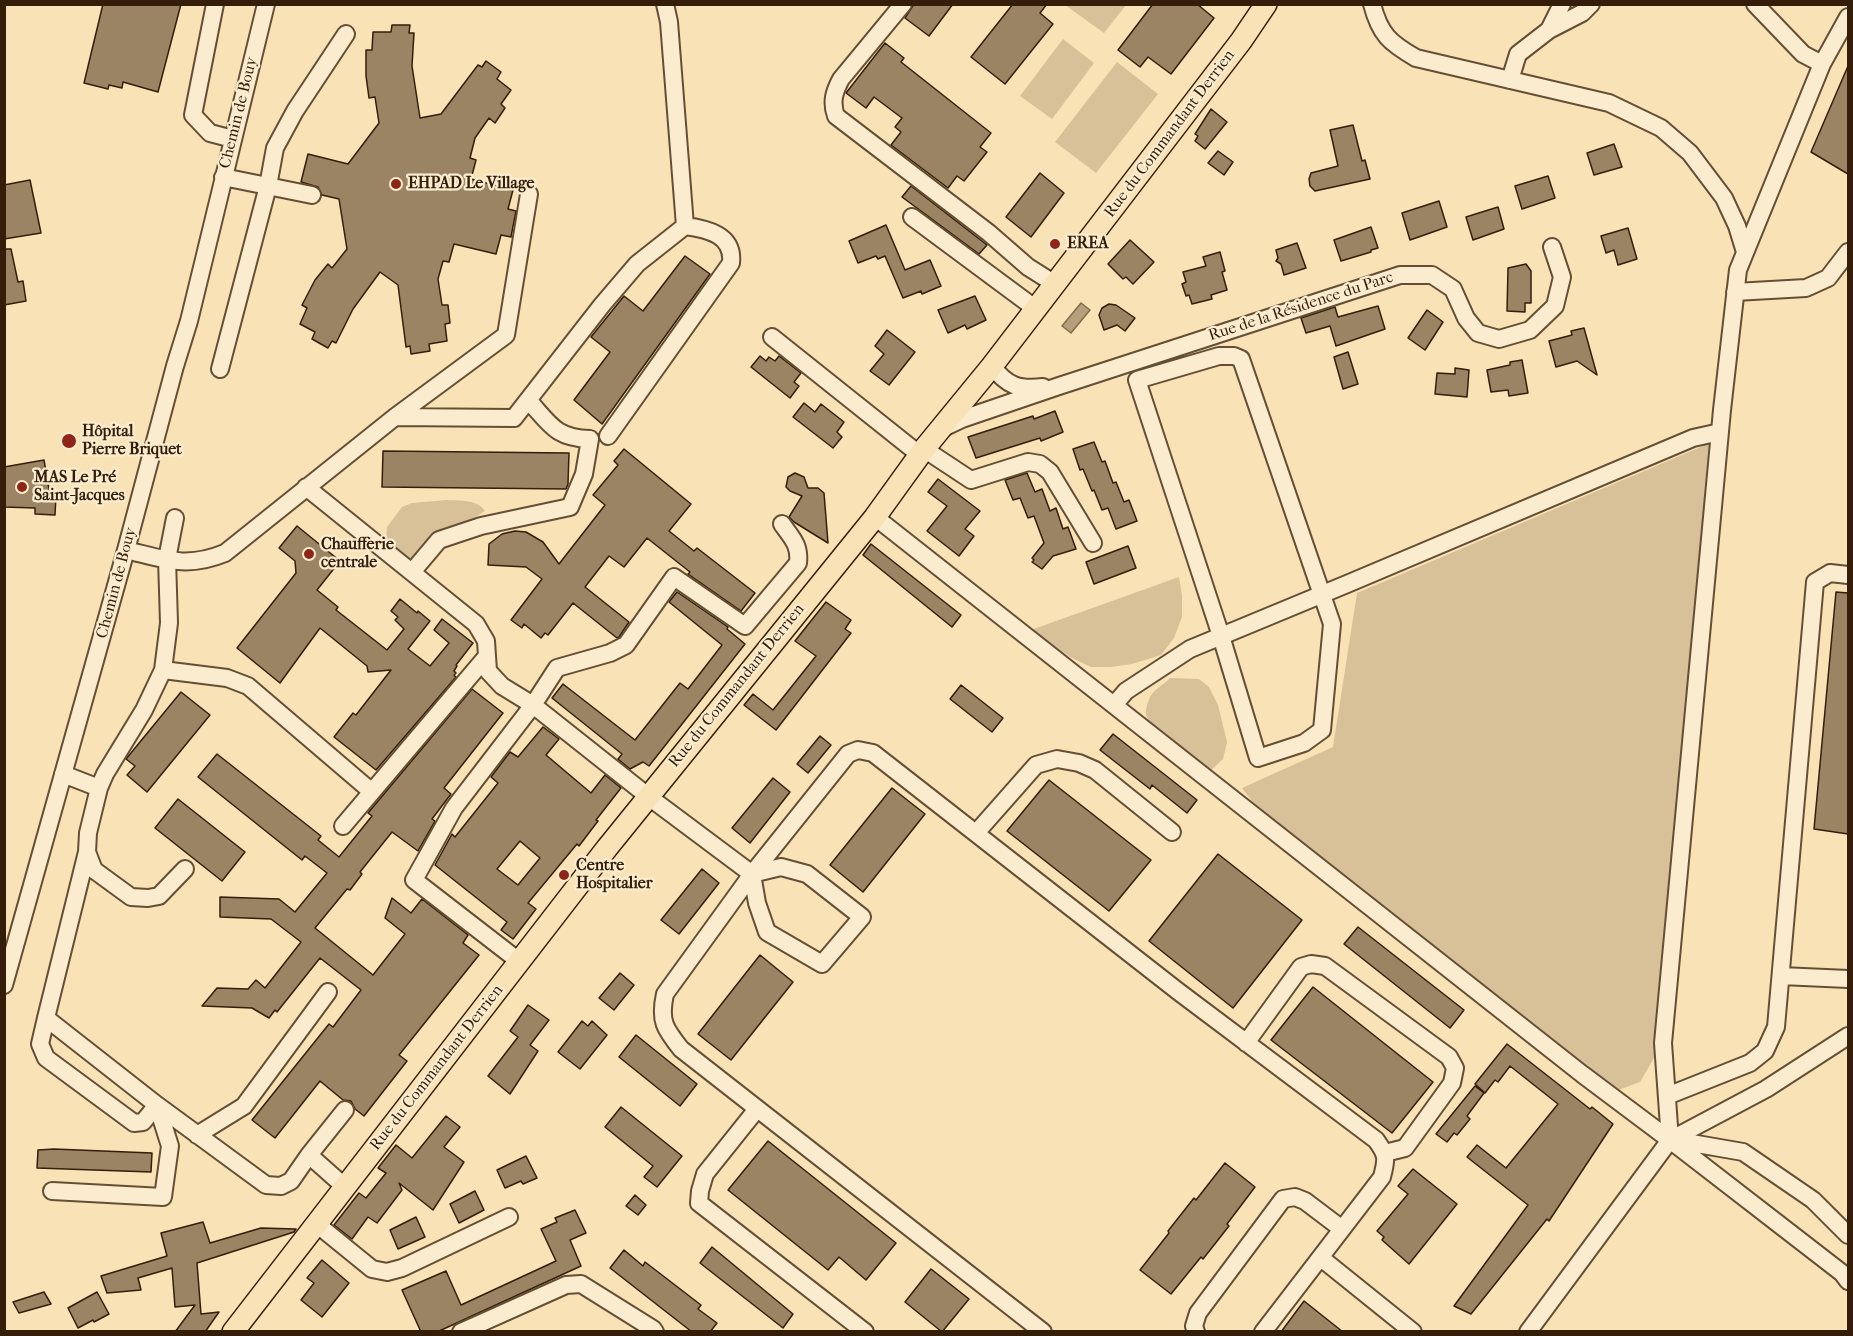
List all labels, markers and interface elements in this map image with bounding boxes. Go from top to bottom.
street label: Rue du Commandant Derrien [1101,46,1239,222]
street label: Chemin de Bouy [216,55,262,171]
place label: EHPAD Le Village [408,174,534,194]
marker: EHPAD Le Village [389,177,403,191]
place label: EREA [1067,234,1108,254]
marker: EREA [1048,237,1062,251]
street label: Rue de la Résidence du Parc [1206,268,1396,346]
place label: Hôpital Pierre Briquet [82,422,182,460]
marker: Hôpital Pierre Briquet [60,432,78,450]
place label: MAS Le Pré Saint-Jacques [34,468,125,506]
marker: MAS Le Pré Saint-Jacques [15,480,29,494]
street label: Chemin de Bouy [93,525,141,641]
place label: Chaufferie centrale [321,535,394,573]
marker: Chaufferie centrale [302,547,316,561]
street label: Rue du Commandant Derrien [665,600,809,772]
place label: Centre Hospitalier [576,856,653,894]
marker: Centre Hospitalier [557,868,571,882]
street label: Rue du Commandant Derrien [366,981,508,1155]

